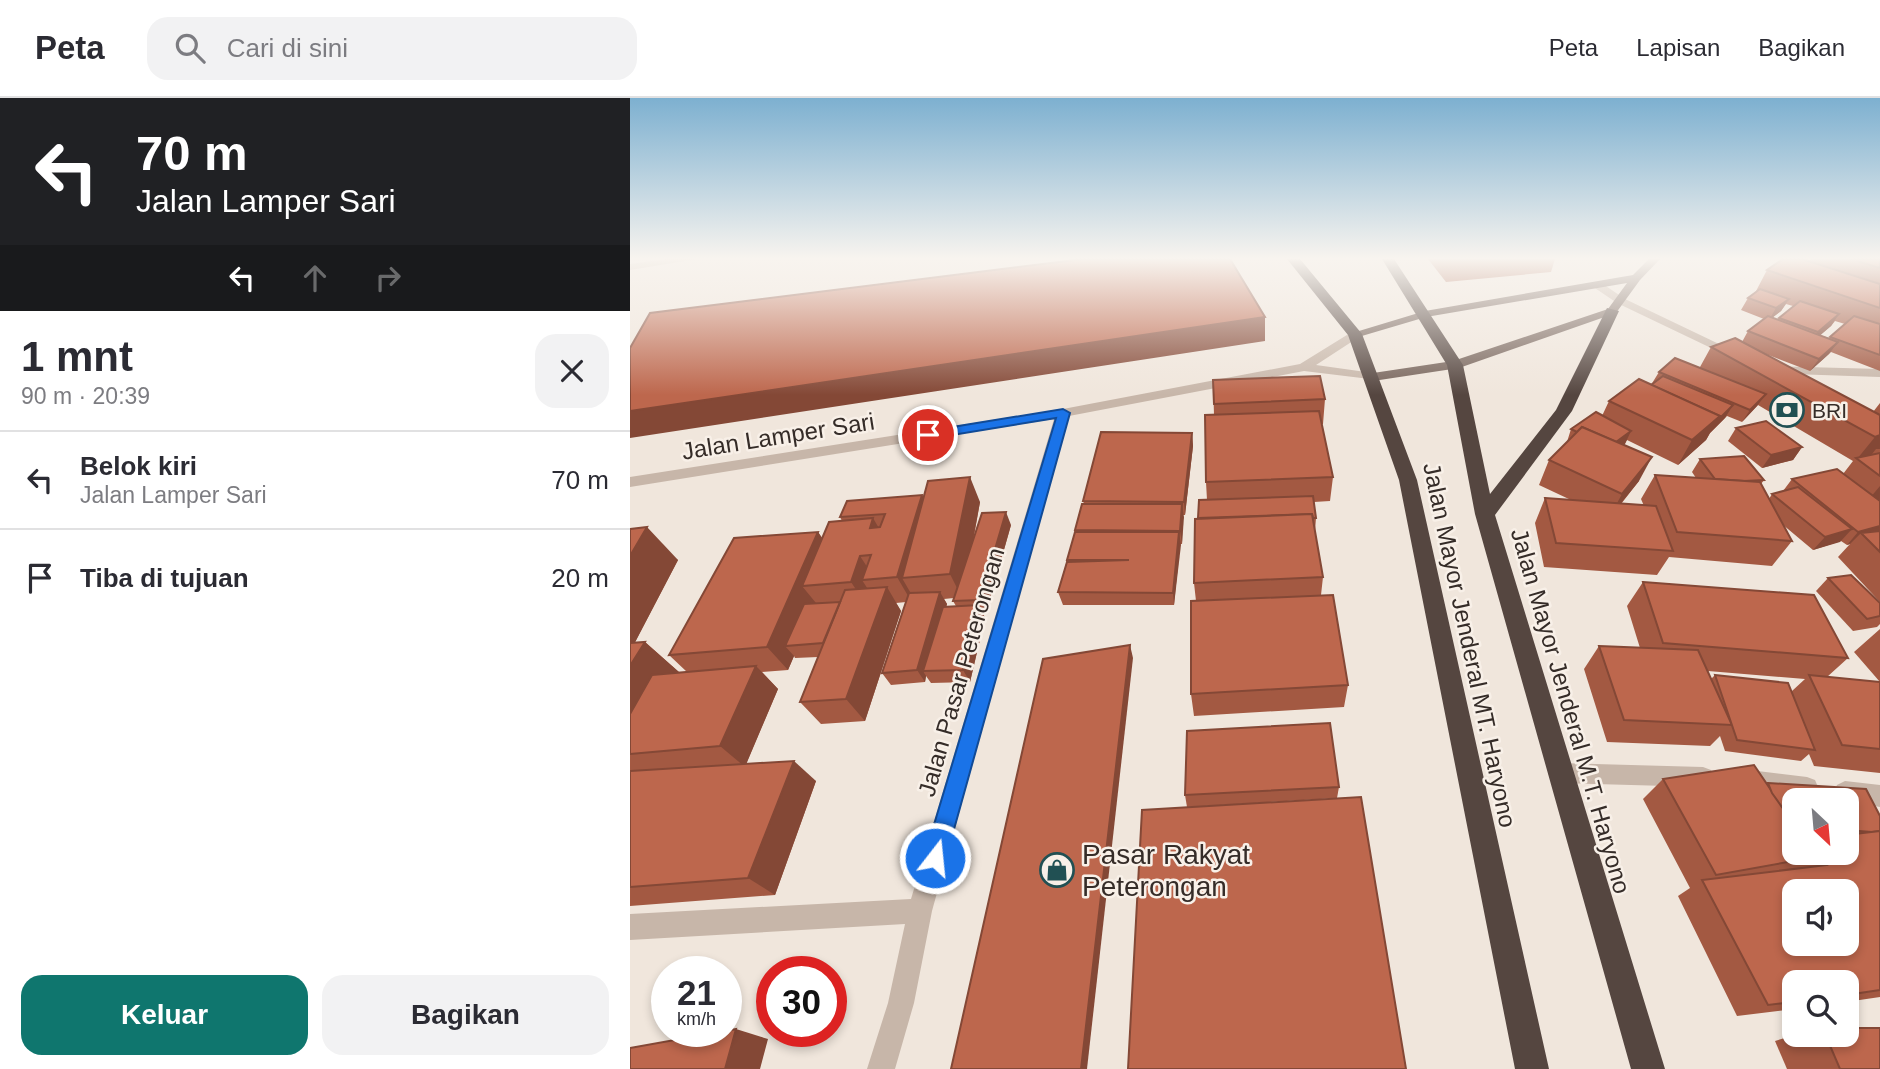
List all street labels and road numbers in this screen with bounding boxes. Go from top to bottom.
street label: Jalan Lamper Sari [680,407,876,465]
street label: Jalan Mayor Jenderal MT. Haryono [1418,460,1522,830]
street label: Jalan Mayor Jenderal M.T. Haryono [1506,525,1636,897]
street label: Jalan Pasar Peterongan [913,545,1009,799]

